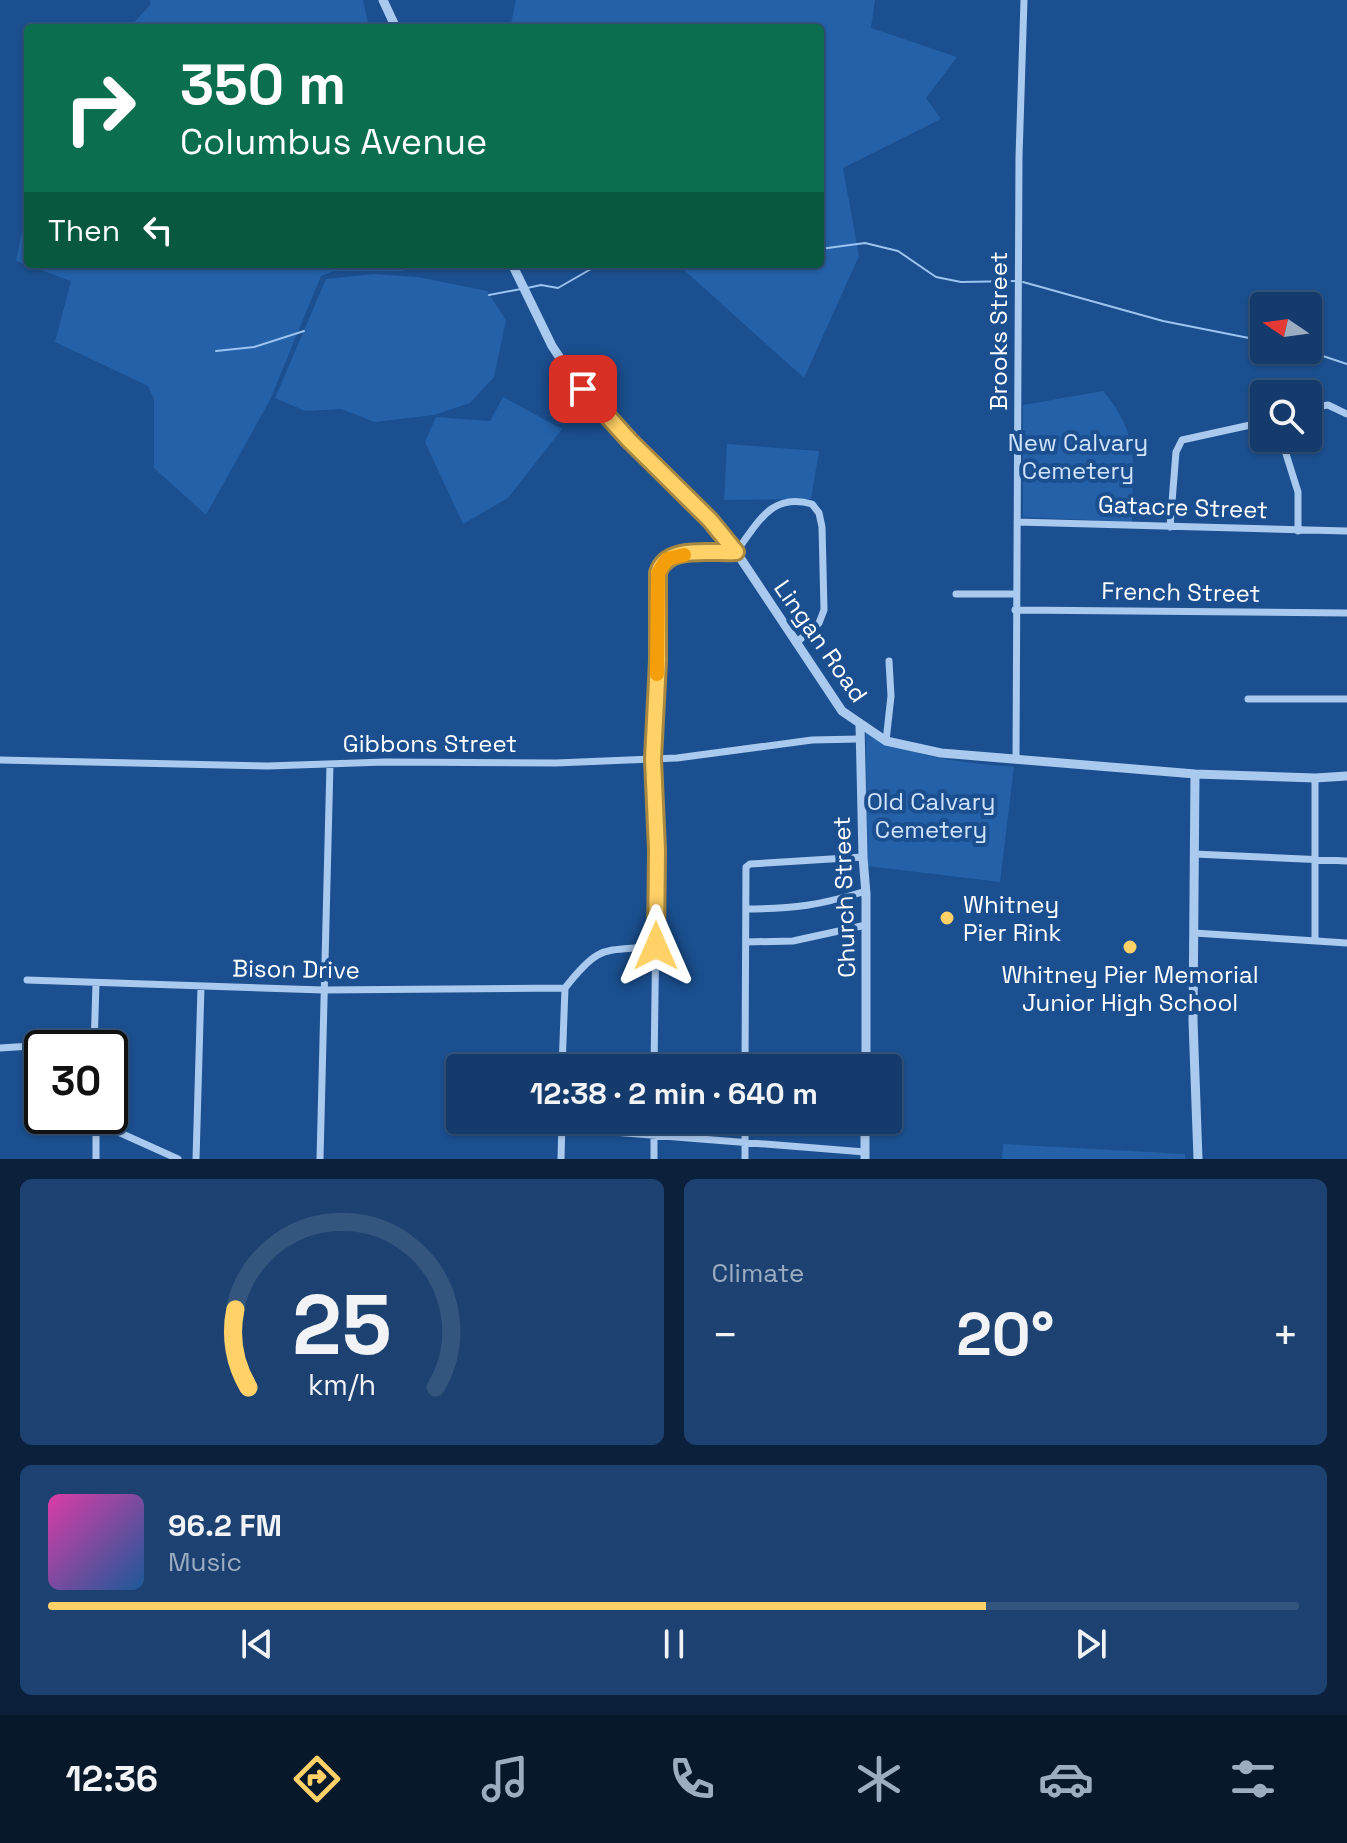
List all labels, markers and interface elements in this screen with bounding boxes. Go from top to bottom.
text: 350 m [180,49,346,120]
icon: right [48,56,152,160]
text: Columbus Avenue [180,119,487,165]
icon: left [136,208,180,252]
text: Then [48,211,120,250]
street label: Brooks Street [983,252,1014,410]
north arrow [1250,292,1322,364]
map controls [1250,292,1322,452]
pin [549,355,617,423]
icon: arrive [561,367,605,411]
button: search [1250,380,1322,452]
park label: New Calvary Cemetery [1008,427,1148,486]
street label: Gatacre Street [1098,489,1268,525]
street label: Lingan Road [767,574,875,708]
street label: French Street [1101,575,1261,609]
street label: Gibbons Street [343,728,517,759]
park label: Old Calvary Cemetery [867,786,995,845]
street label: Church Street [826,816,862,978]
place label: Whitney Pier Rink [963,889,1061,948]
position arrow [614,904,698,988]
marker: Whitney Pier Rink [938,909,956,927]
marker: Whitney Pier Memorial Junior High School [1121,938,1139,956]
street label: Bison Drive [232,952,360,986]
place label: Whitney Pier Memorial Junior High School [1001,959,1259,1018]
speed limit sign: 30 [24,1030,128,1134]
text: 12:38 · 2 min · 640 m [530,1074,818,1113]
text: Climate [712,1256,804,1290]
text: 25 [292,1272,391,1378]
text: 20° [956,1296,1054,1373]
text: − [712,1307,739,1363]
text: + [1272,1307,1299,1363]
text: km/h [308,1367,376,1403]
text: 96.2 FM [168,1506,282,1545]
text: Music [168,1545,242,1579]
icon: previous [235,1622,279,1666]
icon: pause [652,1622,696,1666]
icon: next [1069,1622,1113,1666]
icon: directions [289,1751,345,1807]
icon: music [477,1751,533,1807]
icon: phone [664,1751,720,1807]
icon: climate [851,1751,907,1807]
icon: car [1038,1751,1094,1807]
icon: filters [1225,1751,1281,1807]
text: 12:36 [66,1756,158,1802]

